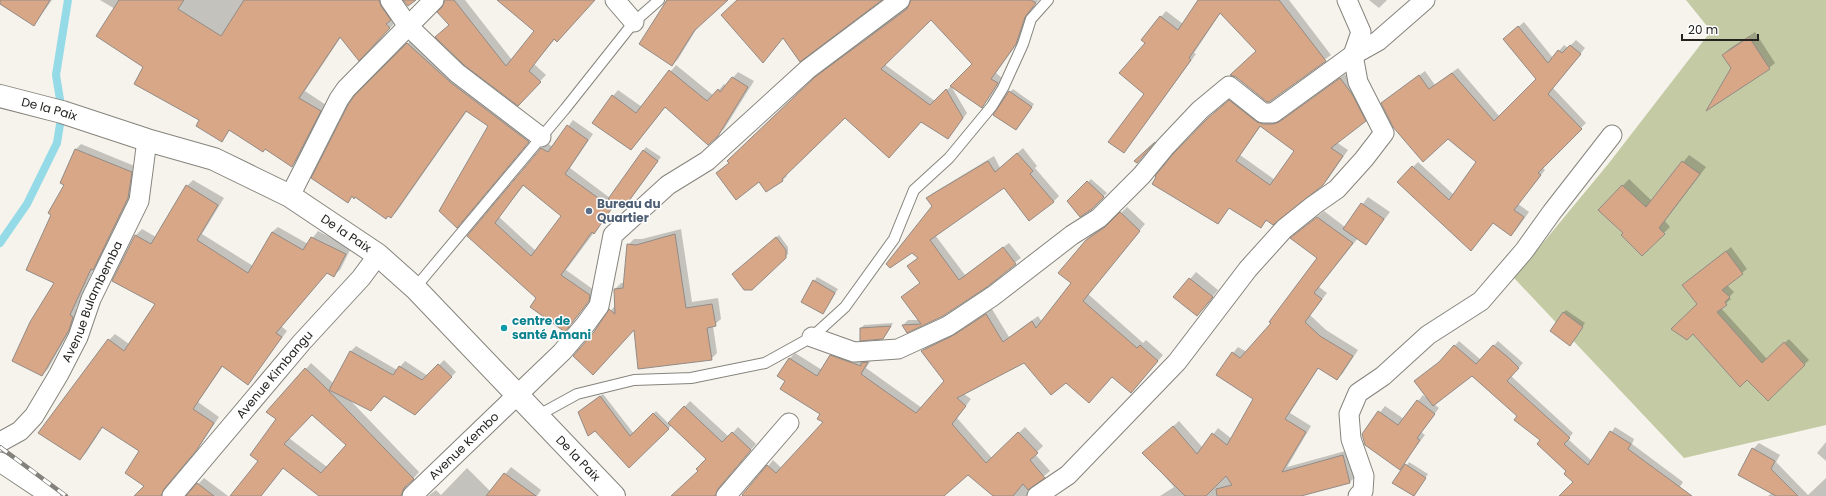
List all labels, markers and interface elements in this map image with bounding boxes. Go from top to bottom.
scale bar [1682,16,1758,42]
text: 20 m [1688,21,1718,38]
street label: De la Paix [20,93,80,125]
place label: Bureau du Quartier [597,195,661,226]
marker: Bureau du Quartier [584,206,594,216]
street label: De la Paix [318,210,375,256]
street label: Avenue Bulambemba [58,238,126,365]
place label: centre de santé Amani [512,312,591,343]
marker: centre de santé Amani [499,323,509,333]
street label: Avenue Kimbangu [232,327,317,422]
street label: Avenue Kembo [425,408,503,483]
street label: De la Paix [552,431,604,485]

